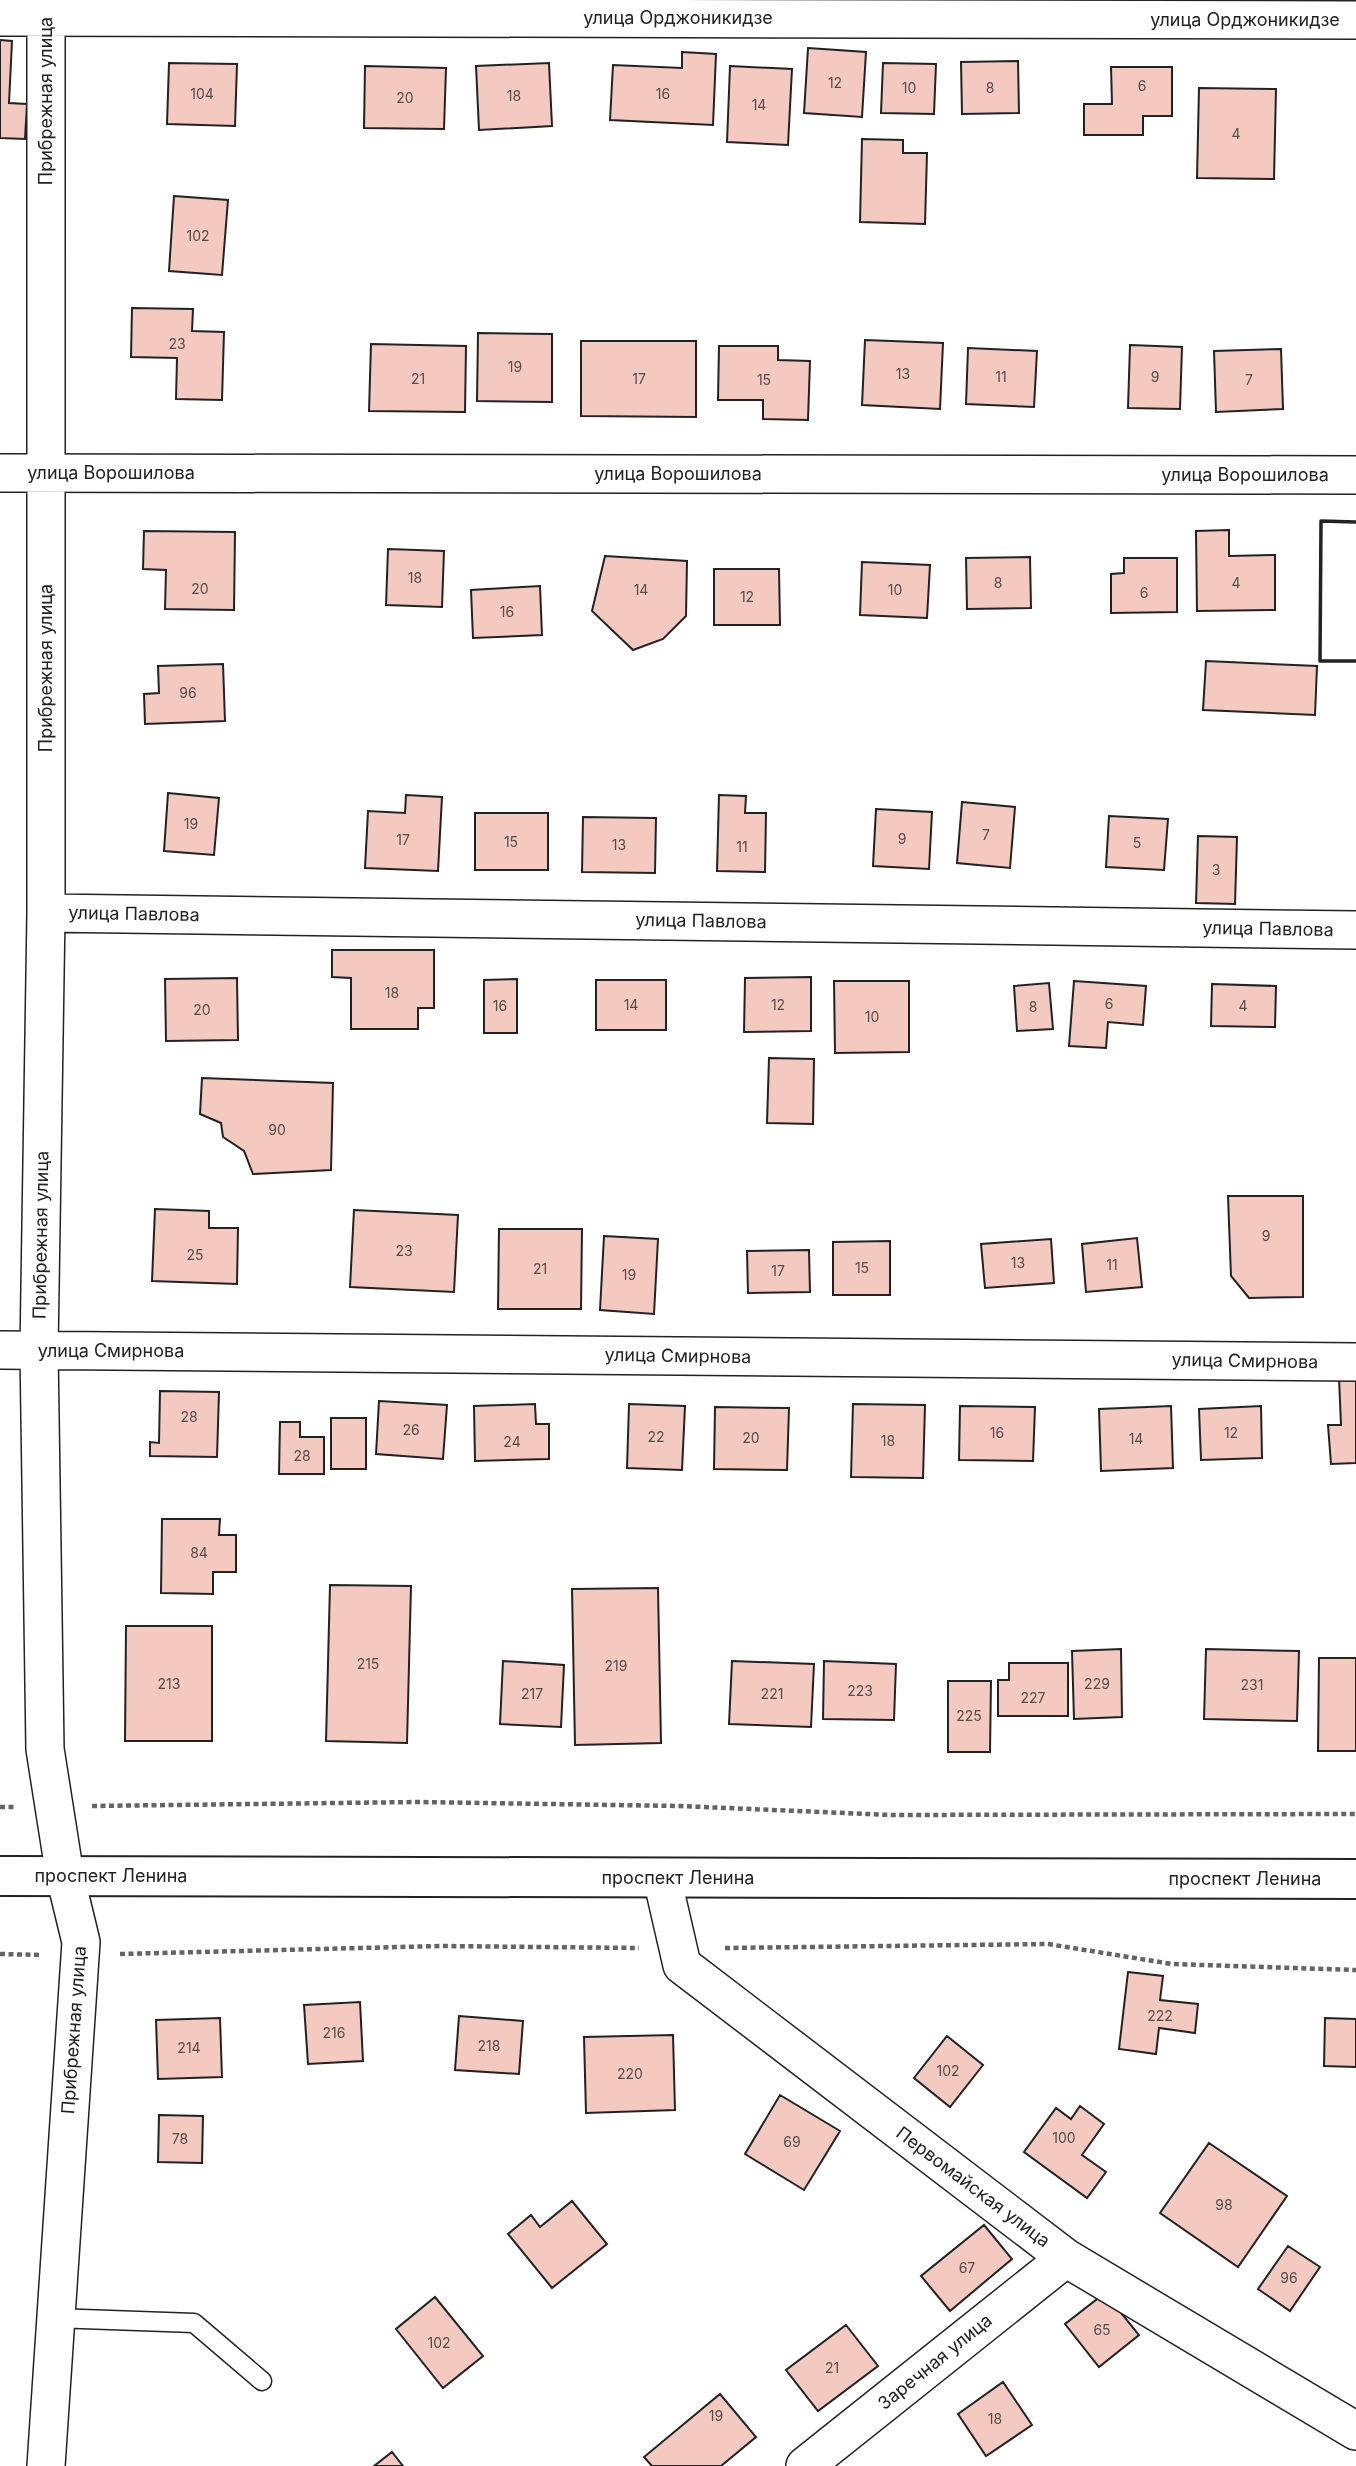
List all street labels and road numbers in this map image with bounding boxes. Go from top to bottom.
street label: улица Орджоникидзе [583,7,773,28]
street label: улица Орджоникидзе [1150,9,1340,30]
street label: Прибрежная улица [35,17,56,185]
street label: улица Ворошилова [27,462,195,483]
street label: улица Ворошилова [594,463,762,484]
street label: улица Ворошилова [1161,464,1329,485]
street label: Прибрежная улица [35,584,56,752]
street label: улица Павлова [68,902,200,925]
street label: улица Павлова [635,909,767,932]
street label: улица Павлова [1202,917,1334,940]
street label: Прибрежная улица [29,1151,52,1319]
street label: улица Смирнова [38,1340,184,1361]
street label: улица Смирнова [605,1344,751,1367]
street label: улица Смирнова [1172,1349,1318,1372]
street label: проспект Ленина [35,1865,187,1886]
street label: проспект Ленина [602,1867,754,1888]
street label: проспект Ленина [1169,1868,1321,1889]
street label: Прибрежная улица [57,1945,90,2115]
street label: Первомайская улица [892,2122,1054,2251]
street label: Заречная улица [874,2309,996,2414]

